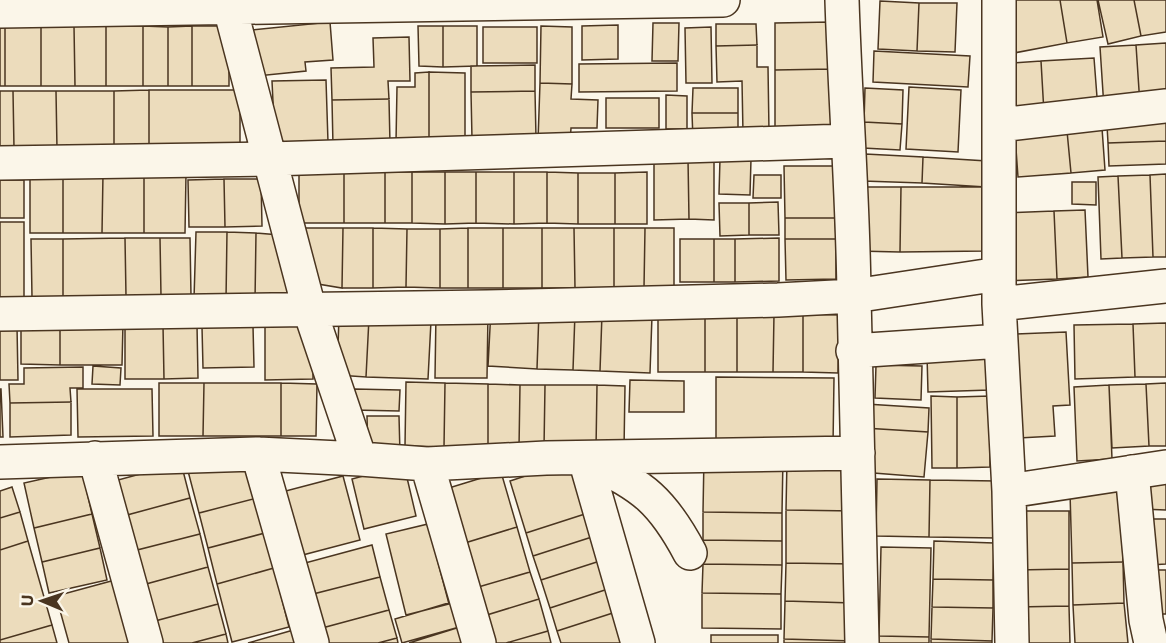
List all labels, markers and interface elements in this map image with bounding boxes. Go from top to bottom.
north arrow [12,571,72,631]
text: U [17,594,36,607]

